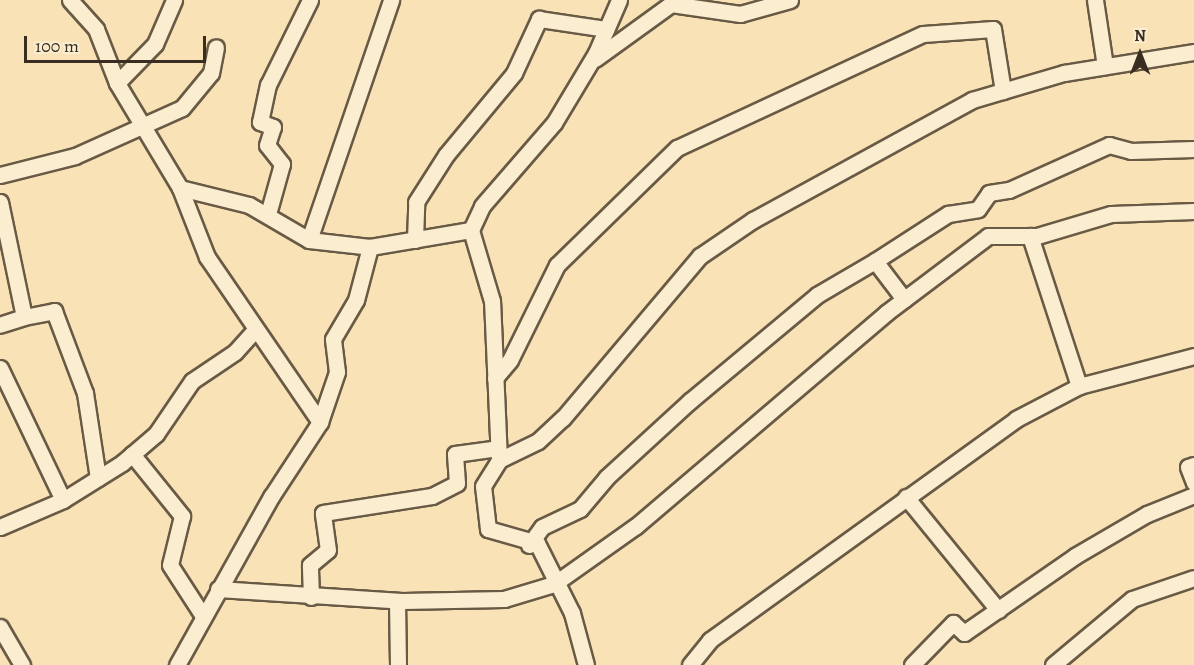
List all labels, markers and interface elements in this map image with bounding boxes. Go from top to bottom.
scale bar [27,24,208,62]
north arrow [1110,24,1170,84]
text: N [1134,25,1146,47]
text: 100 m [35,34,79,58]

